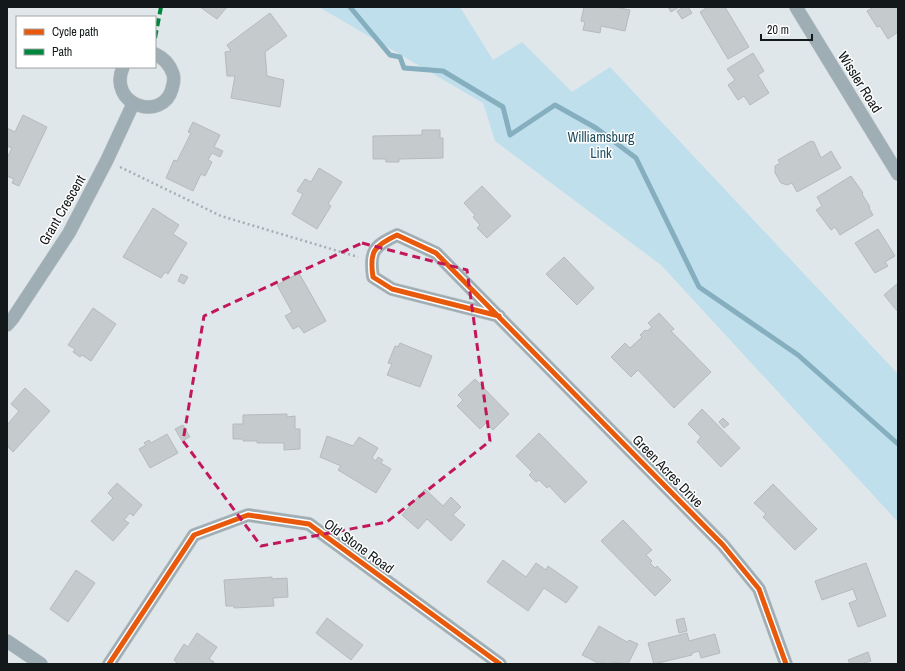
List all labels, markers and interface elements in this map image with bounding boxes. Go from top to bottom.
legend [16,16,156,68]
scale bar [761,16,812,42]
text: 20 m [767,22,789,38]
text: Cycle path [52,24,99,40]
text: Path [52,44,72,60]
street label: Wissler Road [834,48,886,116]
park label: Williamsburg Link [568,128,635,162]
street label: Grant Crescent [35,172,89,248]
street label: Green Acres Drive [629,431,707,511]
street label: Old Stone Road [321,515,397,577]

